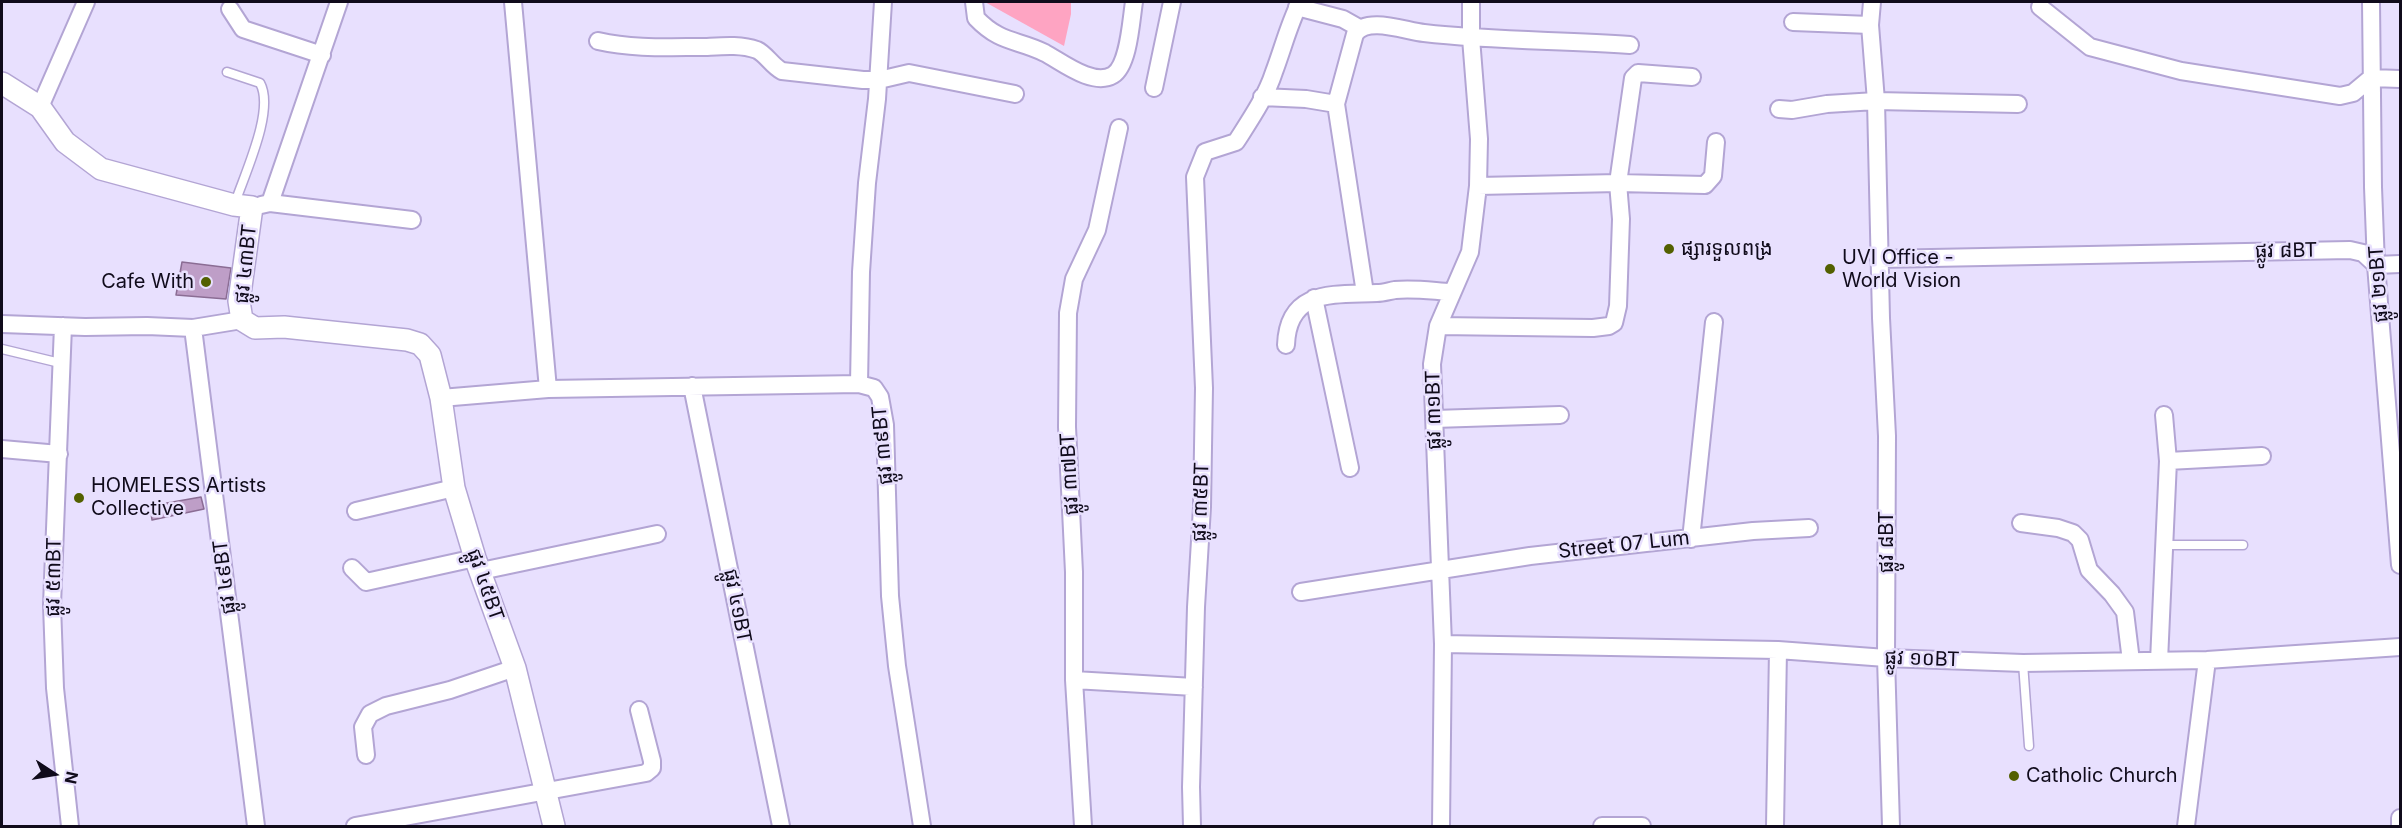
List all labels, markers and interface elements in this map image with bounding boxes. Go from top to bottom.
street label: ផ្លូវ ៤៣BT [230,223,262,305]
place label: ផ្សារទួលពង្រ [1681,237,1773,261]
street label: ផ្លូវ ៨BT [2255,238,2317,264]
marker: ផ្សារទួលពង្រ [1662,242,1676,256]
street label: ផ្លូវ ២១BT [2364,245,2394,323]
place label: UVI Office - World Vision [1842,246,1961,293]
marker: UVI Office - World Vision [1823,262,1837,276]
place label: Cafe With [101,270,194,294]
marker: Cafe With [199,275,213,289]
street label: ផ្លូវ ៣១BT [1421,370,1447,450]
street label: ផ្លូវ ៣៩BT [868,404,898,486]
street label: ផ្លូវ ៣៧BT [1056,432,1084,516]
street label: ផ្លូវ ៣៥BT [1188,462,1214,542]
place label: HOMELESS Artists Collective [91,474,266,521]
marker: HOMELESS Artists Collective [72,491,86,505]
street label: ផ្លូវ ៨BT [1875,511,1899,573]
street label: Street 07 Lum [1557,526,1691,564]
street label: ផ្លូវ ៥៣BT [41,537,67,617]
street label: ផ្លូវ ៤៩BT [209,538,241,616]
street label: ផ្លូវ ៤៥BT [461,546,509,624]
street label: ផ្លូវ ៤១BT [718,567,756,645]
street label: ផ្លូវ ១០BT [1884,646,1960,672]
north arrow [24,744,84,804]
place label: Catholic Church [2026,764,2178,788]
marker: Catholic Church [2007,769,2021,783]
text: N [61,770,83,786]

